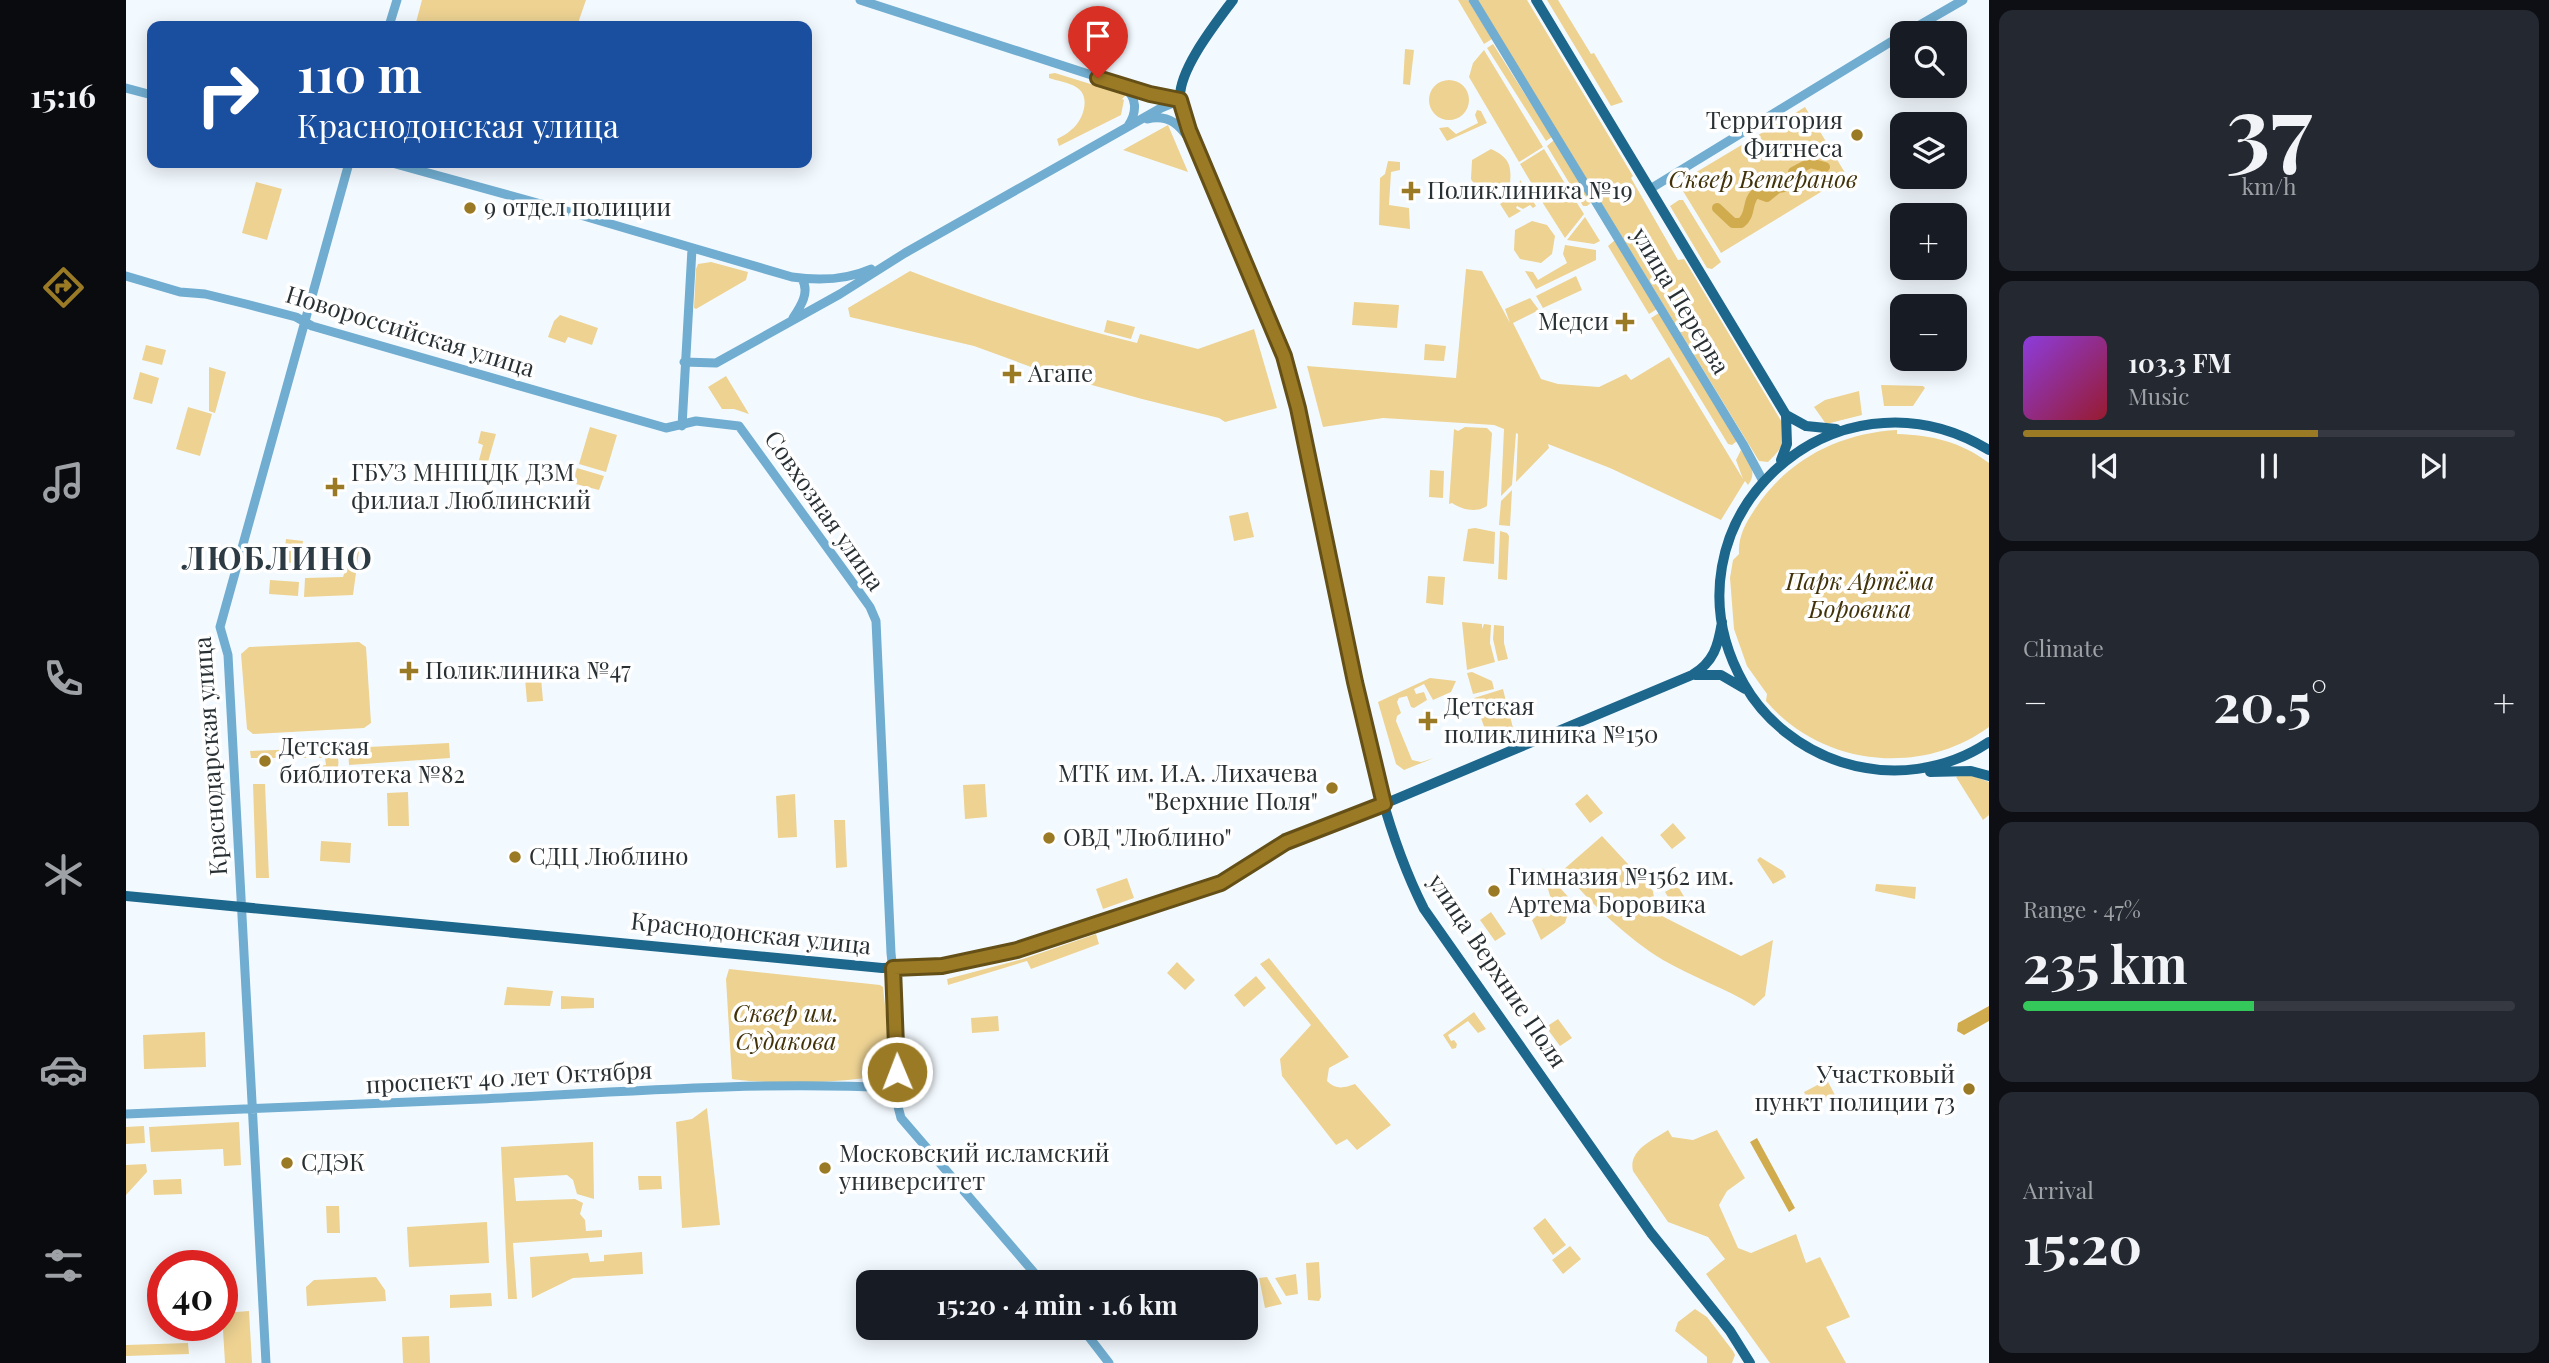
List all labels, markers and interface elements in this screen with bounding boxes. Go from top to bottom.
pin [1068,6,1128,78]
icon: arrive [1079,17,1117,55]
map controls [1890,21,1967,371]
button: search [1890,21,1967,98]
text: 110 m [297,40,422,105]
icon: right [182,49,273,140]
text: 37 [2226,64,2312,185]
text: 15:16 [30,73,96,116]
text: Краснодонская улица [297,103,619,146]
place label: Территория Фитнеса [1706,103,1843,163]
button: layers [1890,112,1967,189]
marker: Территория Фитнеса [1849,127,1865,143]
park label: Сквер Ветеранов [1669,162,1858,194]
text: km/h [2241,170,2297,201]
place label: Поликлиника №19 [1427,173,1633,205]
marker: Поликлиника №19 [1401,181,1421,201]
place label: 9 отдел полиции [484,190,671,222]
marker: 9 отдел полиции [462,200,478,216]
button: + [1890,203,1967,280]
street label: улица Перерва [1625,220,1738,379]
icon: directions [39,263,88,312]
street label: Новороссийская улица [282,277,539,383]
button: − [1890,294,1967,371]
place label: Медси [1538,304,1609,336]
marker: Медси [1615,312,1635,332]
text: 103.3 FM [2128,345,2232,380]
place label: Агапе [1027,356,1093,388]
marker: Агапе [1002,364,1022,384]
text: Music [2128,380,2189,411]
street label: Совхозная улица [758,423,893,596]
icon: previous [2086,447,2124,485]
icon: pause [2250,447,2288,485]
icon: next [2414,447,2452,485]
place label: ГБУЗ МНПЦДК ДЗМ филиал Люблинский [351,455,591,515]
icon: music [39,458,88,507]
marker: ГБУЗ МНПЦДК ДЗМ филиал Люблинский [325,477,345,497]
district label: ЛЮБЛИНО [181,535,374,578]
park label: Парк Артёма Боровика [1785,564,1934,624]
text: Climate [2023,632,2104,663]
street label: Краснодарская улица [185,636,233,877]
place label: Поликлиника №47 [425,653,631,685]
icon: phone [39,654,88,703]
marker: Поликлиника №47 [399,661,419,681]
text: 20.5° [2213,667,2327,736]
text: − [2023,676,2048,727]
text: + [2493,676,2515,727]
place label: Детская поликлиника №150 [1444,689,1658,749]
marker: Детская поликлиника №150 [1418,711,1438,731]
place label: Детская библиотека №82 [279,729,465,789]
marker: Детская библиотека №82 [257,753,273,769]
place label: МТК им. И.А. Лихачева "Верхние Поля" [1058,756,1318,816]
marker: МТК им. И.А. Лихачева "Верхние Поля" [1324,780,1340,796]
place label: ОВД "Люблино" [1063,820,1232,852]
marker: ОВД "Люблино" [1041,830,1057,846]
place label: СДЦ Люблино [529,839,688,871]
marker: СДЦ Люблино [507,849,523,865]
icon: climate [39,850,88,899]
place label: Гимназия №1562 им. Артема Боровика [1507,859,1734,919]
street label: улица Верхние Поля [1421,866,1576,1073]
marker: Гимназия №1562 им. Артема Боровика [1486,883,1502,899]
text: Range · 47% [2023,893,2141,924]
street label: Краснодонская улица [629,903,873,961]
text: 235 km [2023,928,2188,997]
park label: Сквер им. Судакова [733,996,839,1056]
position arrow [860,1035,934,1109]
icon: car [39,1045,88,1094]
street label: проспект 40 лет Октября [365,1053,653,1099]
place label: Участковый пункт полиции 73 [1755,1057,1955,1117]
marker: Участковый пункт полиции 73 [1961,1081,1977,1097]
place label: Московский исламский университет [838,1136,1109,1196]
place label: СДЭК [301,1145,365,1177]
marker: СДЭК [279,1155,295,1171]
marker: Московский исламский университет [817,1160,833,1176]
text: Arrival [2023,1174,2094,1205]
text: 15:20 [2023,1209,2142,1278]
icon: filters [39,1241,88,1290]
speed limit sign: 40 [147,1250,238,1341]
text: 15:20 · 4 min · 1.6 km [937,1287,1177,1322]

